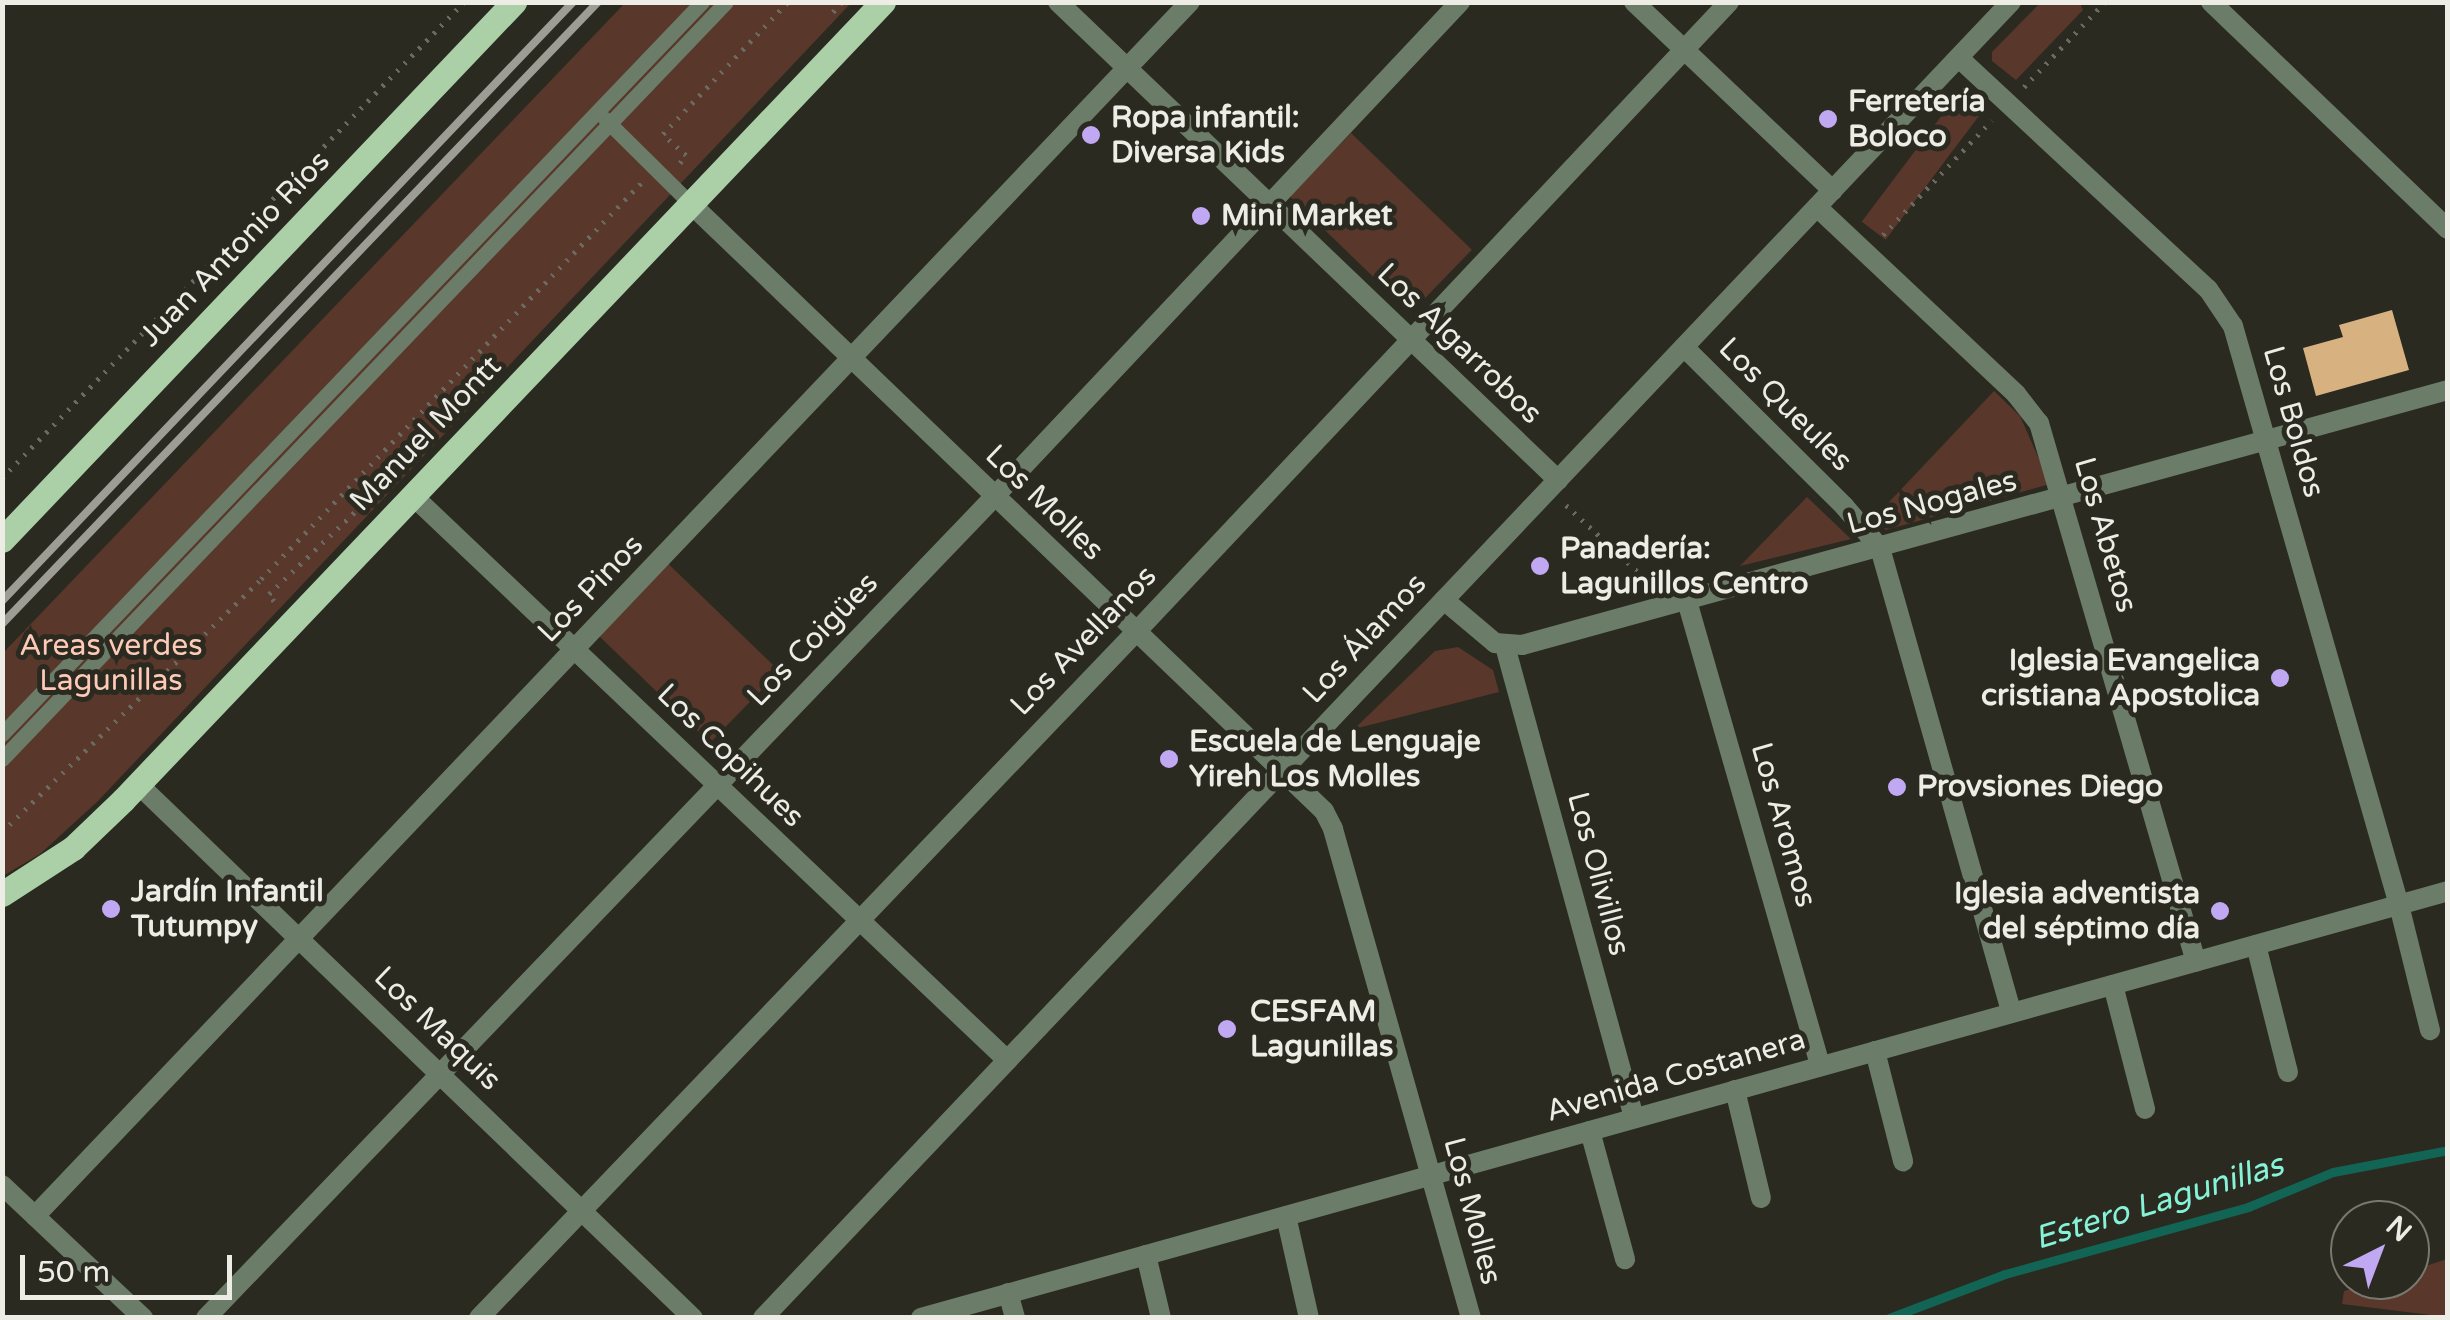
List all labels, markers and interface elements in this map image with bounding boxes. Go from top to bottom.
place label: Ferretería Boloco [1848,84,1986,154]
place label: Ropa infantil: Diversa Kids [1111,100,1299,170]
marker: Ferretería Boloco [1817,108,1839,130]
marker: Ropa infantil: Diversa Kids [1080,124,1102,146]
street label: Juan Antonio Ríos [132,144,338,354]
place label: Mini Market [1221,198,1393,234]
marker: Mini Market [1190,205,1212,227]
street label: Los Algarrobos [1369,256,1549,432]
street label: Los Queules [1711,331,1859,479]
street label: Los Boldos [2254,342,2332,502]
street label: Manuel Montt [343,349,509,519]
street label: Los Molles [977,438,1111,568]
street label: Los Abetos [2066,453,2144,617]
street label: Los Nogales [1843,463,2021,543]
street label: Los Pinos [531,528,651,650]
place label: Panadería: Lagunillos Centro [1560,531,1808,602]
marker: Panadería: Lagunillos Centro [1529,555,1551,577]
street label: Los Avellanos [1004,559,1164,723]
street label: Los Coigües [740,565,886,715]
street label: Los Álamos [1296,567,1434,711]
park label: Areas verdes Lagunillas [19,628,203,698]
place label: Iglesia Evangelica cristiana Apostolica [1981,643,2260,714]
marker: Iglesia Evangelica cristiana Apostolica [2269,667,2291,689]
street label: Los Copihues [649,677,811,835]
place label: Escuela de Lenguaje Yireh Los Molles [1189,724,1481,794]
street label: Los Aromos [1742,739,1824,911]
marker: Escuela de Lenguaje Yireh Los Molles [1158,748,1180,770]
place label: Provsiones Diego [1917,769,2163,805]
marker: Provsiones Diego [1886,776,1908,798]
street label: Los Olivillos [1559,788,1637,960]
place label: Jardín Infantil Tutumpy [131,874,324,944]
place label: Iglesia adventista del séptimo día [1954,876,2200,946]
marker: Jardín Infantil Tutumpy [100,898,122,920]
marker: Iglesia adventista del séptimo día [2209,900,2231,922]
street label: Los Maquis [366,960,508,1098]
place label: CESFAM Lagunillas [1250,994,1393,1064]
marker: CESFAM Lagunillas [1214,1016,1240,1042]
street label: Avenida Costanera [1542,1022,1810,1130]
street label: Los Molles [1435,1133,1509,1289]
water label: Estero Lagunillas [2030,1146,2288,1258]
north arrow [2330,1200,2430,1300]
text: N [2379,1209,2418,1249]
scale bar [25,1235,238,1297]
text: 50 m [37,1254,110,1291]

